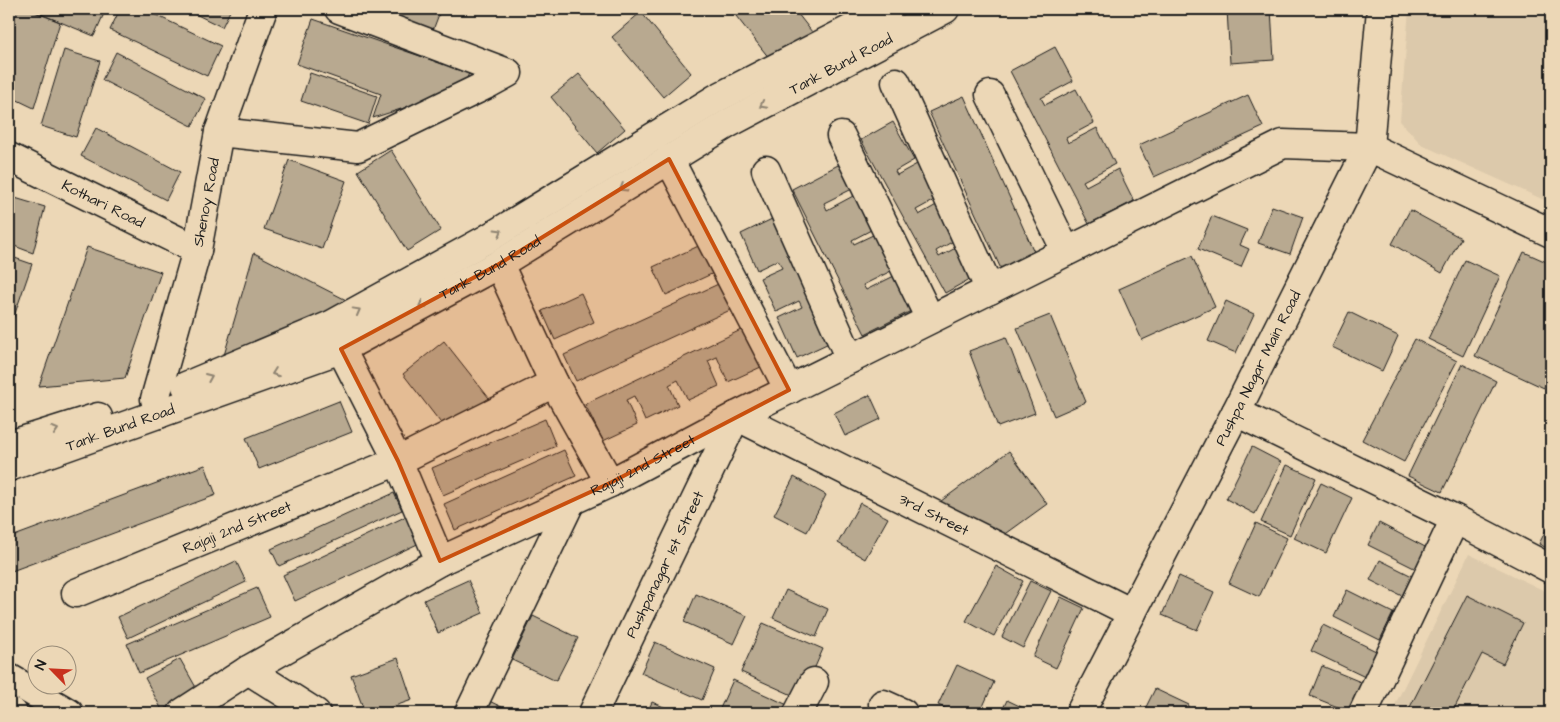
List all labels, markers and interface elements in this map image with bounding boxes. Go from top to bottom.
street label: Tank Bund Road [786,28,896,100]
one-way arrow [759,99,768,109]
street label: Shenoy Road [187,156,225,248]
street label: Kothari Road [58,174,148,233]
one-way arrow [620,181,629,191]
one-way arrow [493,228,502,238]
street label: Tank Bund Road [435,230,545,305]
street label: Pushpa Nagar Main Road [1210,287,1306,449]
one-way arrow [419,299,428,309]
one-way arrow [352,307,361,317]
one-way arrow [271,367,280,377]
one-way arrow [204,372,212,382]
street label: Tank Bund Road [63,398,178,456]
one-way arrow [51,426,59,436]
street label: Rajaji 2nd Street [587,429,699,501]
street label: Pushpanagar 1st Street [620,487,709,641]
street label: 3rd Street [895,488,973,541]
street label: Rajaji 2nd Street [179,495,295,559]
north arrow [28,644,78,694]
text: N [30,657,52,673]

